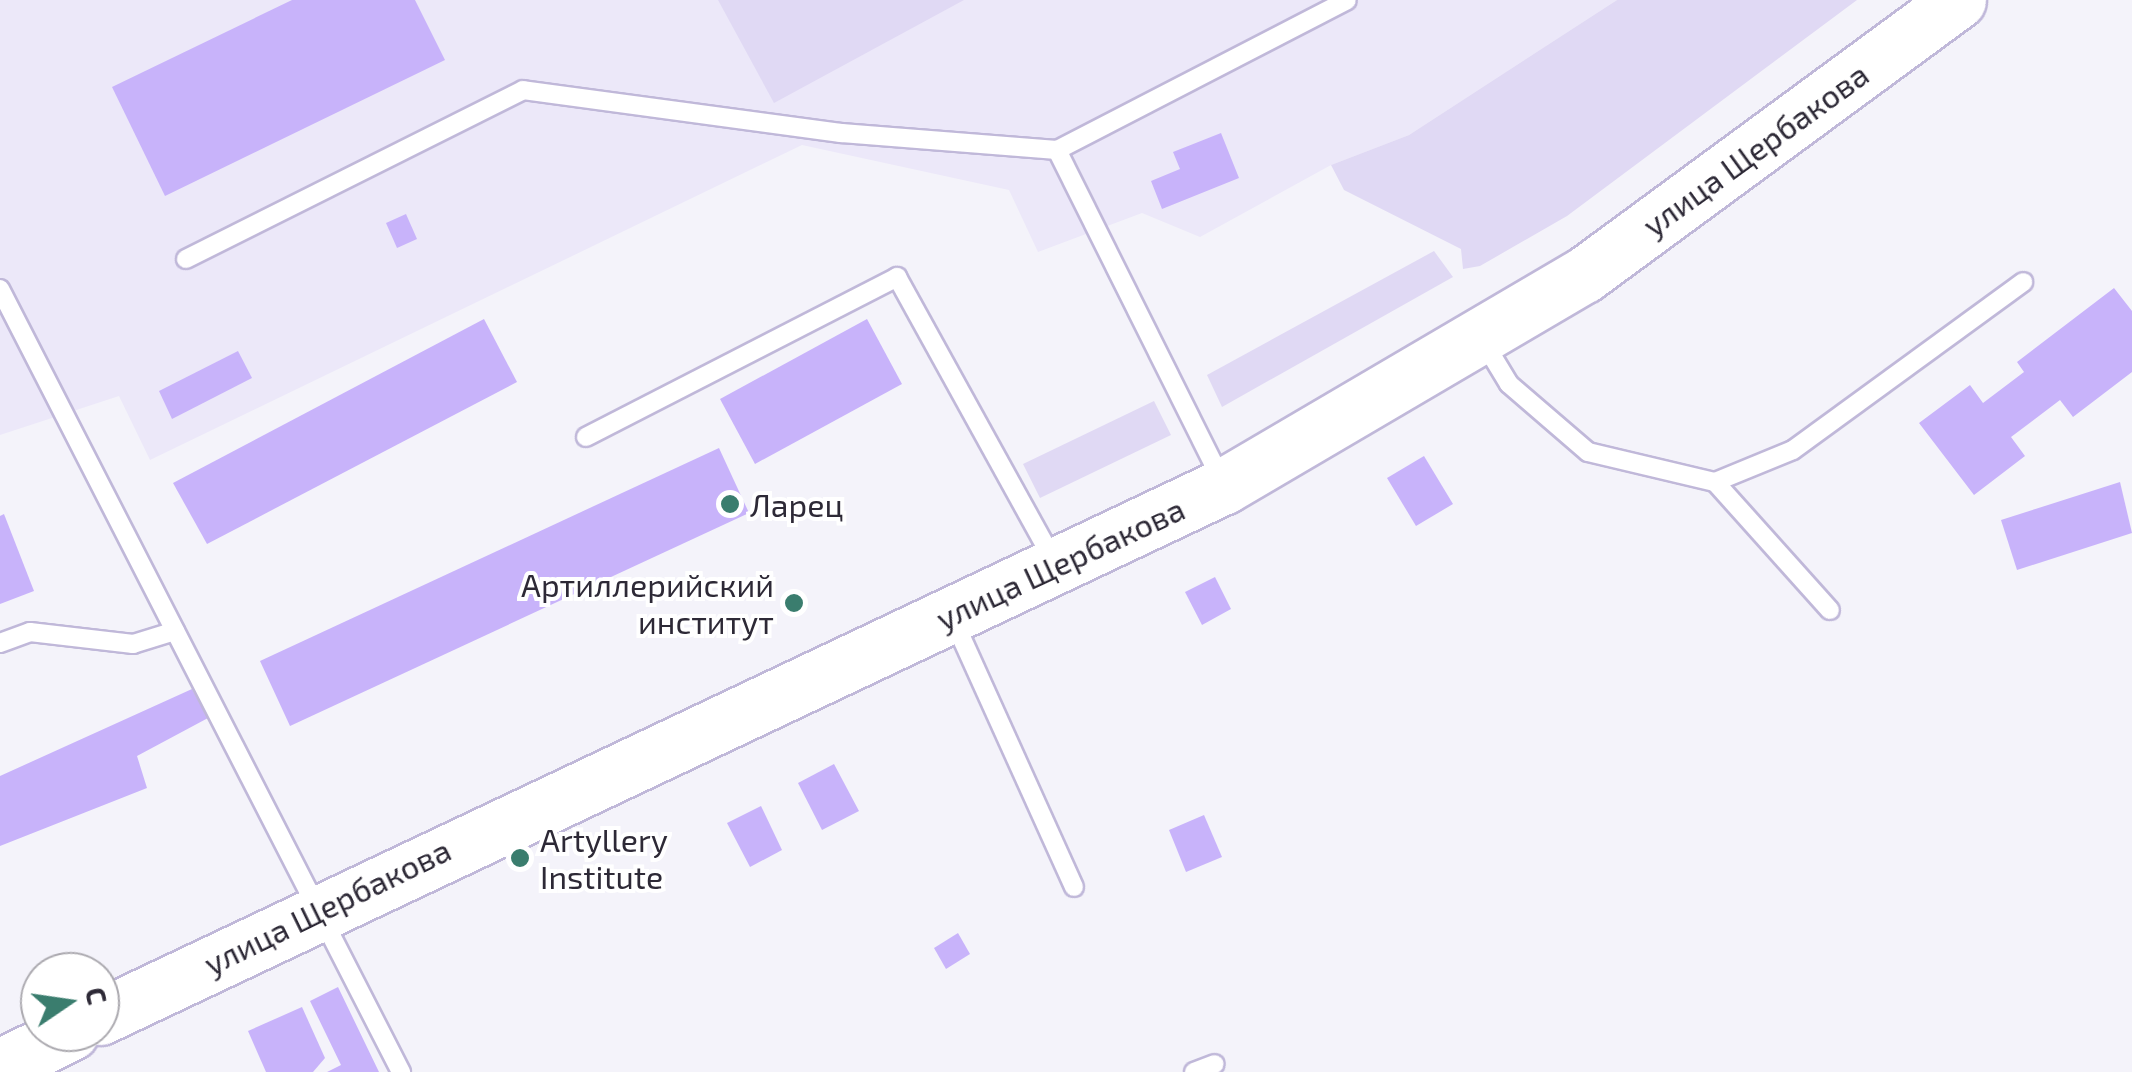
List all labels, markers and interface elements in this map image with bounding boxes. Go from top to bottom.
street label: улица Щербакова [1635,54,1875,244]
place label: Ларец [750,485,843,523]
street label: улица Щербакова [930,489,1190,637]
marker: Ларец [719,493,741,515]
place label: Артиллерийский институт [521,566,774,641]
marker: Артиллерийский институт [783,592,805,614]
place label: Artyllery Institute [540,821,668,896]
street label: улица Щербакова [197,830,457,982]
marker: Artyllery Institute [509,847,531,869]
north arrow [20,952,120,1052]
text: С [79,984,116,1008]

